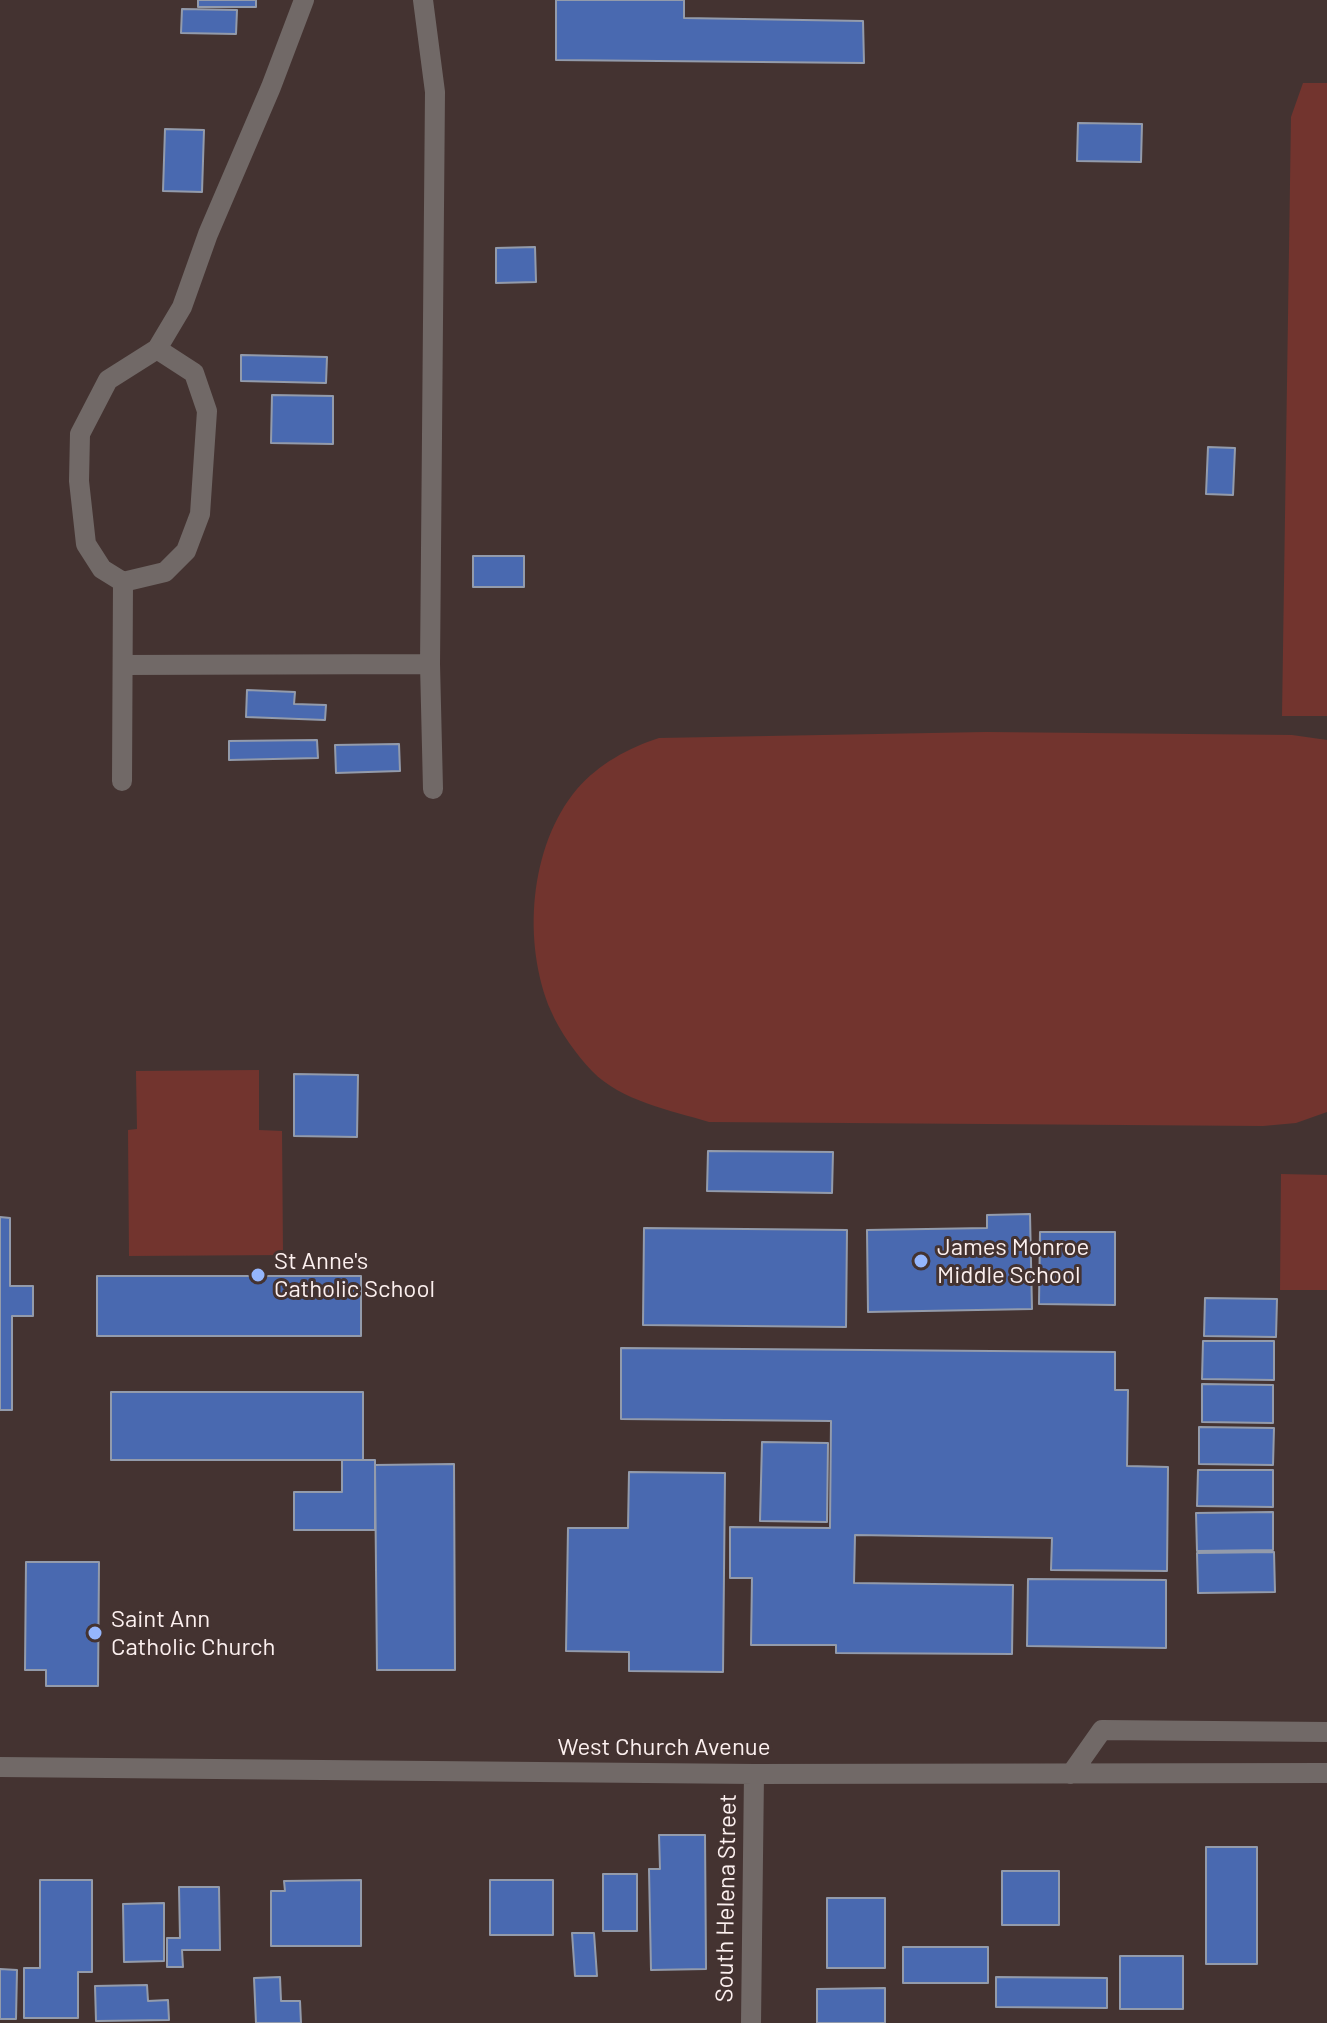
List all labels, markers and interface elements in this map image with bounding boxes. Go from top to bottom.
place label: James Monroe Middle School [937,1233,1089,1289]
place label: St Anne's Catholic School [274,1247,435,1303]
marker: James Monroe Middle School [912,1252,930,1270]
marker: St Anne's Catholic School [249,1266,267,1284]
place label: Saint Ann Catholic Church [111,1605,275,1661]
marker: Saint Ann Catholic Church [86,1624,104,1642]
street label: West Church Avenue [558,1733,770,1761]
street label: South Helena Street [710,1793,742,2003]

